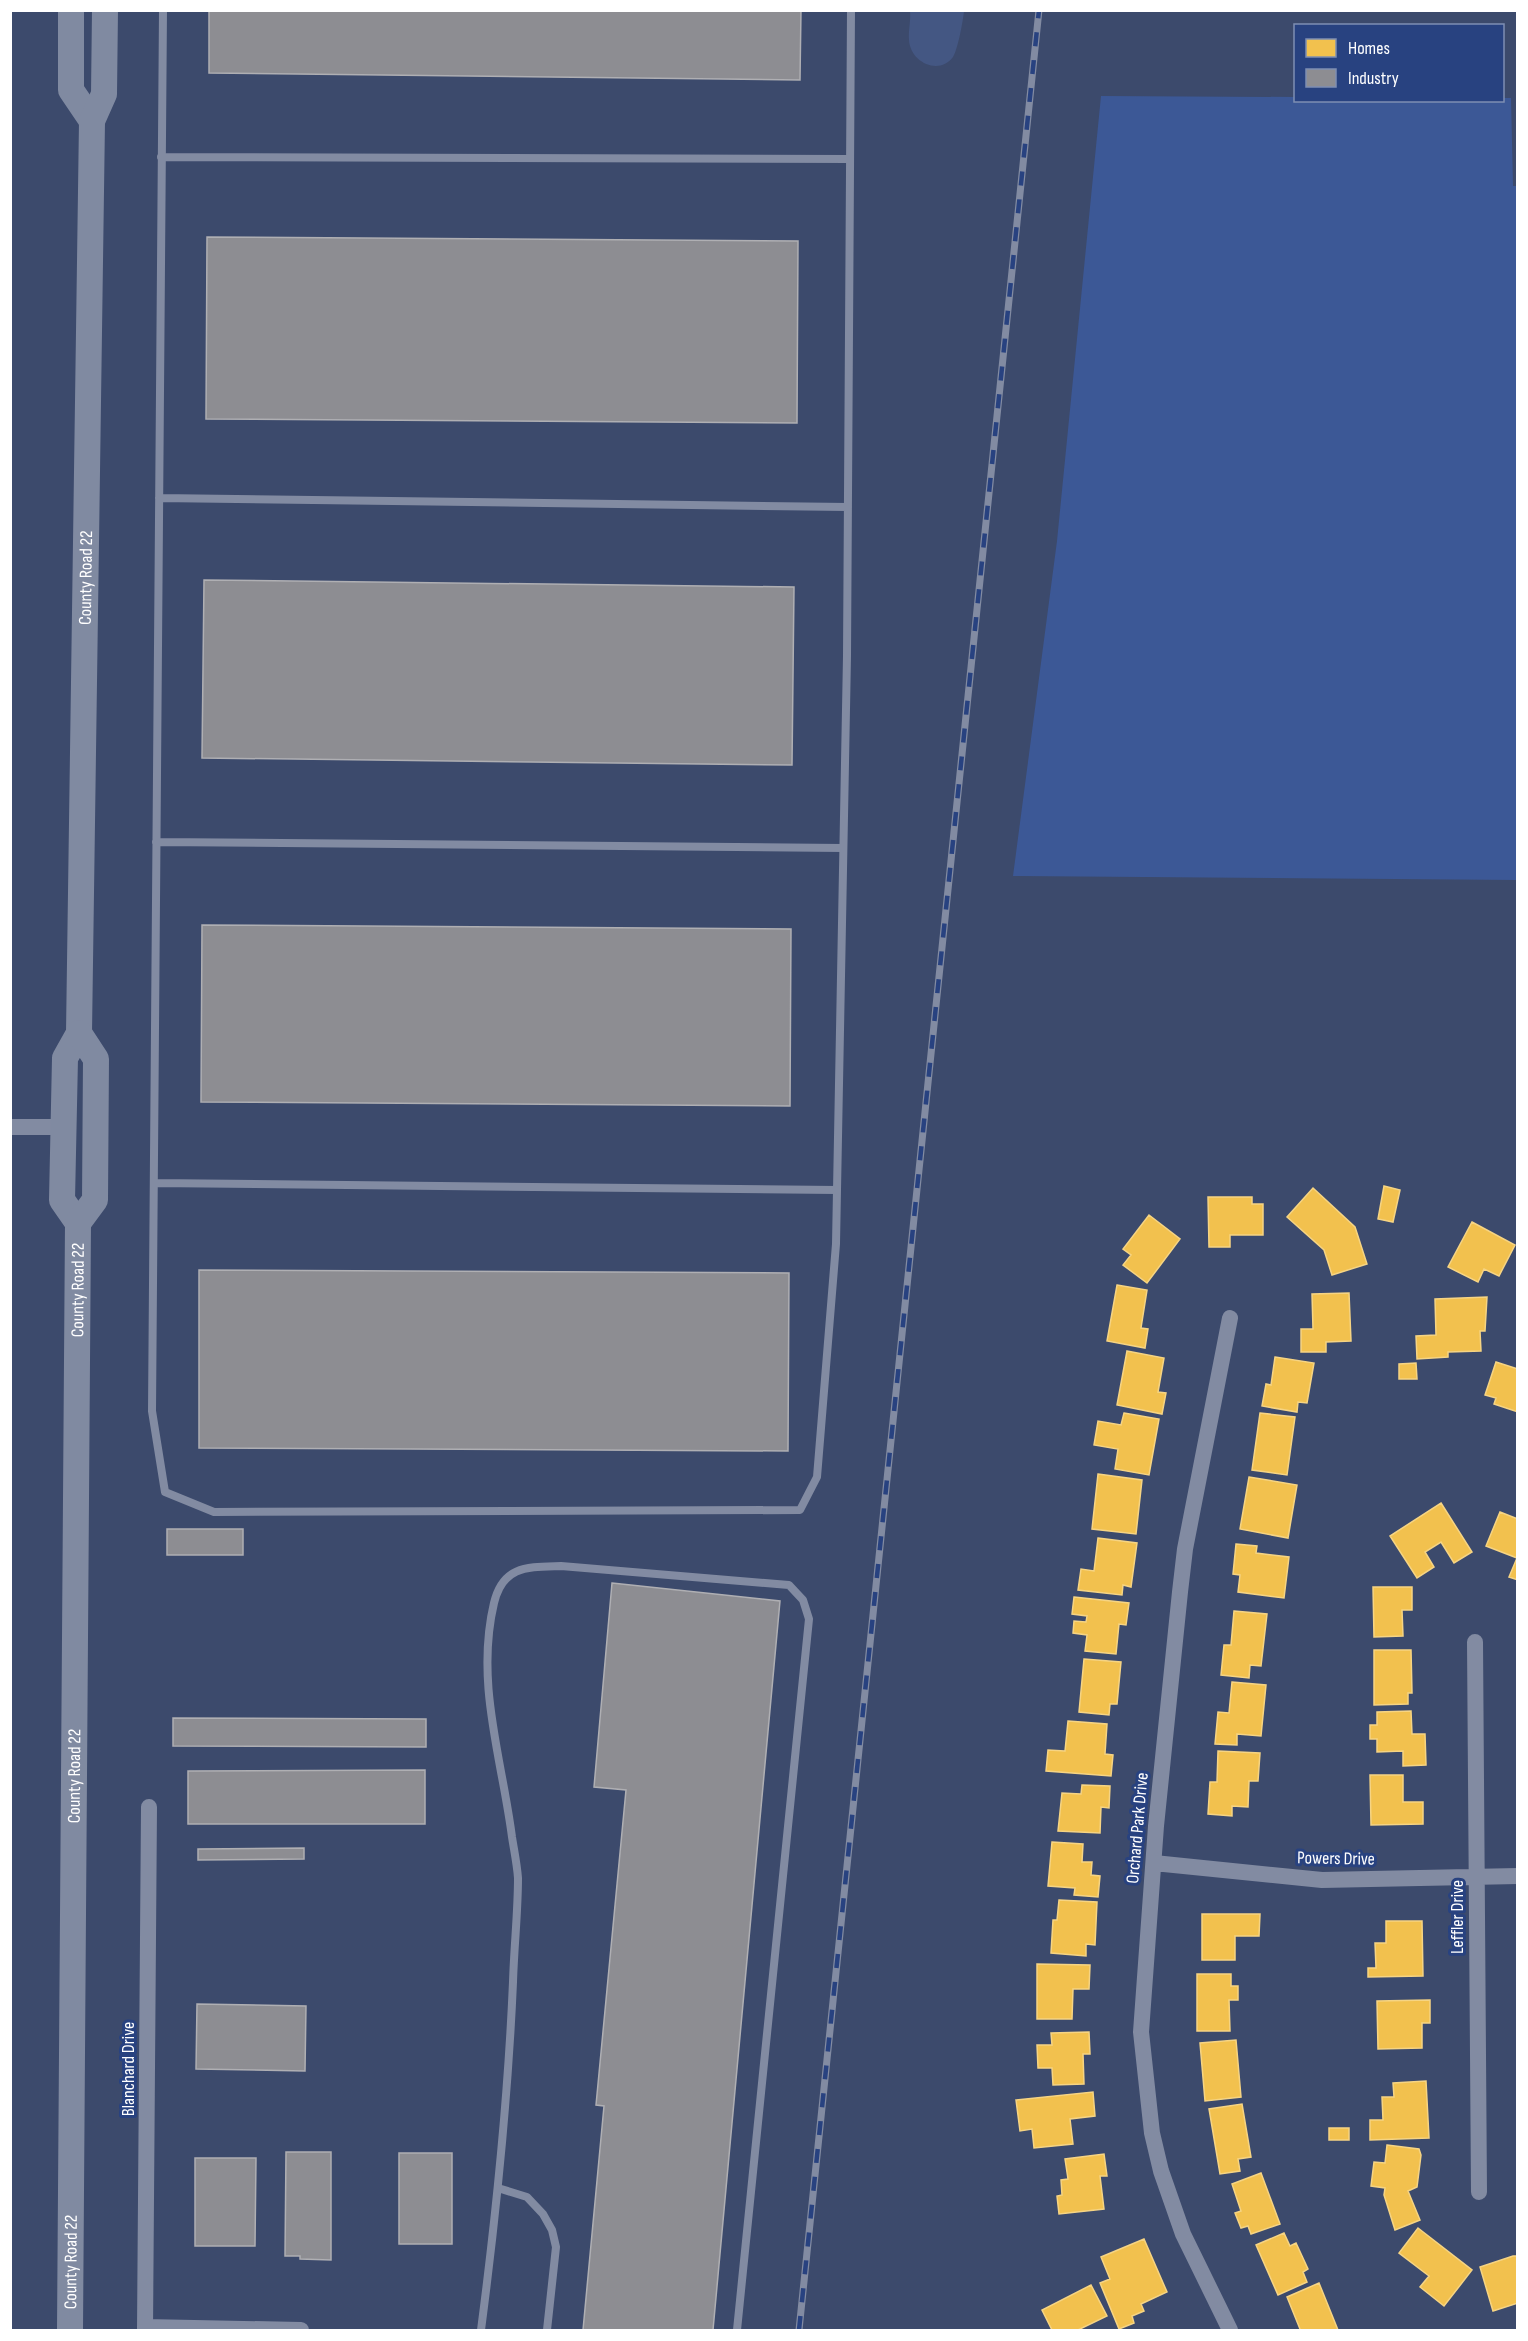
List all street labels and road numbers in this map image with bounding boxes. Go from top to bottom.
street label: County Road 22 [75,530,97,625]
street label: County Road 22 [67,1243,89,1337]
street label: County Road 22 [64,1729,85,1823]
street label: Orchard Park Drive [1122,1772,1153,1884]
street label: Powers Drive [1297,1847,1375,1870]
street label: Leffler Drive [1447,1880,1468,1954]
street label: Blanchard Drive [118,2022,139,2116]
street label: County Road 22 [60,2215,82,2309]

